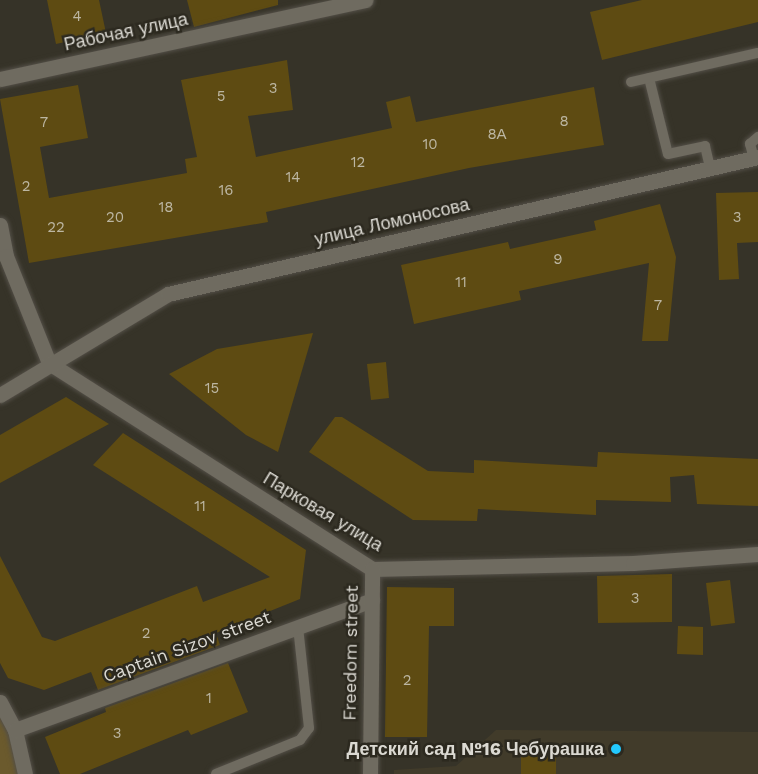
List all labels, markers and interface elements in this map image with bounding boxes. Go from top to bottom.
street label: Рабочая улица [62,8,190,56]
house number: 4 [72,8,82,26]
house number: 3 [269,80,277,98]
house number: 5 [217,88,225,106]
house number: 8 [559,113,569,131]
house number: 7 [40,114,48,132]
house number: 8А [487,126,507,144]
house number: 10 [422,136,438,154]
house number: 12 [351,154,365,172]
house number: 14 [285,169,301,187]
house number: 2 [22,178,30,196]
house number: 16 [219,182,233,200]
street label: улица Ломоносова [312,194,472,250]
house number: 18 [158,199,174,217]
house number: 20 [106,209,124,227]
house number: 3 [733,209,741,227]
house number: 22 [47,219,65,237]
house number: 9 [553,251,563,269]
house number: 11 [455,274,467,292]
house number: 7 [654,297,662,315]
house number: 15 [205,380,219,398]
street label: Парковая улица [259,468,387,556]
house number: 11 [194,498,206,516]
street label: Freedom street [339,585,363,721]
house number: 3 [631,590,639,608]
street label: Captain Sizov street [100,606,274,688]
house number: 2 [142,625,150,643]
house number: 2 [403,672,411,690]
house number: 1 [206,690,212,708]
house number: 3 [113,725,121,743]
place label: Детский сад №16 Чебурашка [346,738,604,760]
marker: Детский сад №16 Чебурашка [609,742,623,756]

